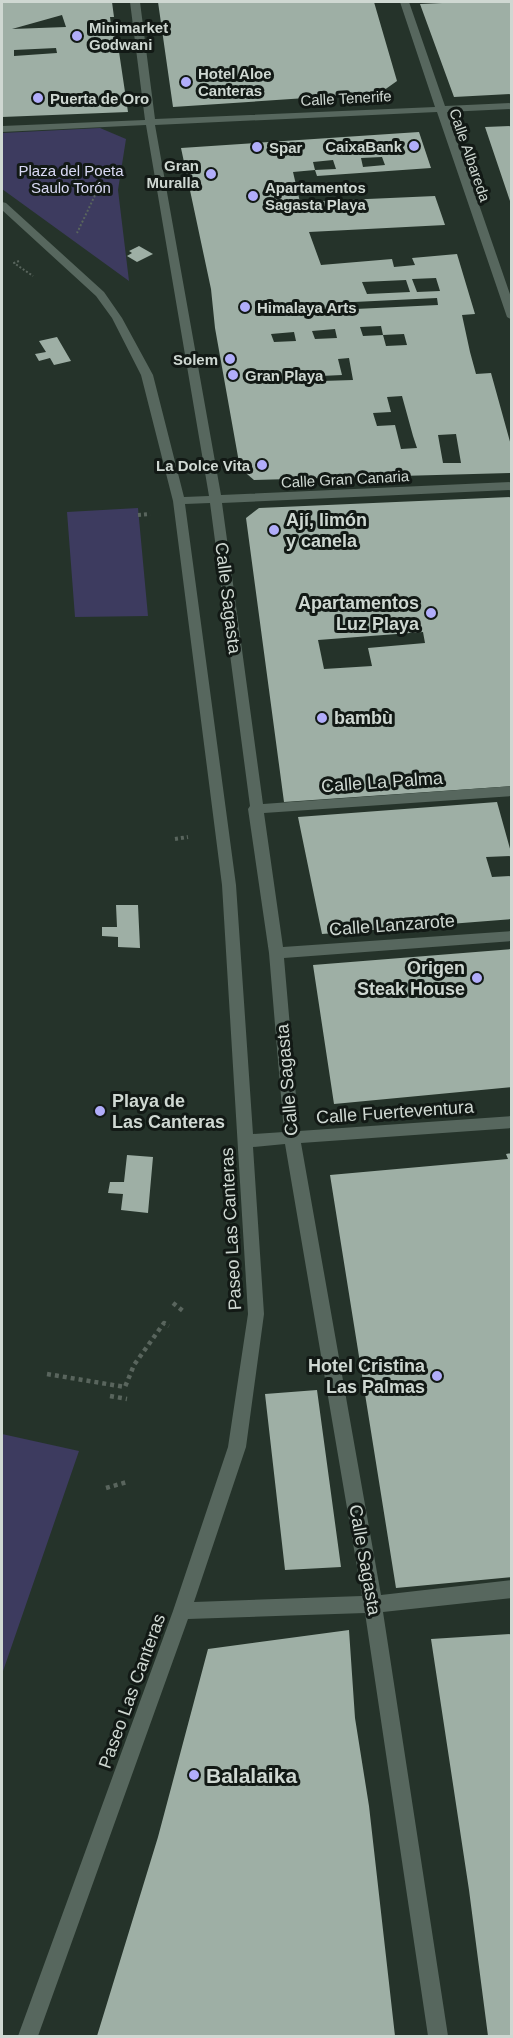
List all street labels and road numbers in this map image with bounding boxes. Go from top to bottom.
street label: Calle Tenerife [300,87,392,109]
street label: Calle Albareda [446,106,494,205]
street label: Calle Gran Canaria [280,467,410,491]
street label: Calle Sagasta [211,541,245,656]
street label: Calle La Palma [320,768,445,796]
street label: Calle Lanzarote [328,911,456,939]
street label: Calle Sagasta [272,1022,302,1137]
street label: Calle Fuerteventura [315,1096,476,1127]
street label: Paseo Las Canteras [217,1147,245,1311]
street label: Calle Sagasta [345,1503,385,1618]
street label: Paseo Las Canteras [95,1611,169,1771]

